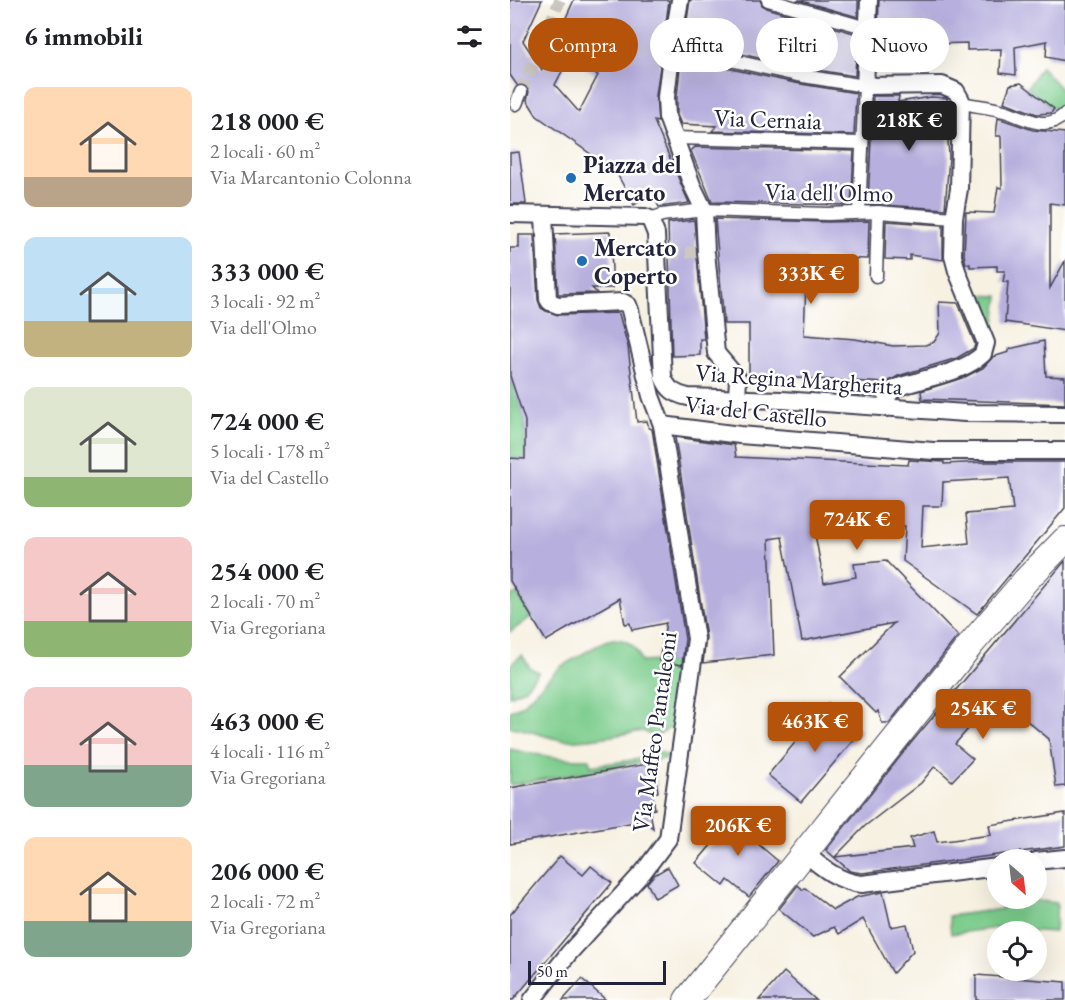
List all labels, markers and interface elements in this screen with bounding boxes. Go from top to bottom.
chip: Compra [528,18,638,72]
chip: Affitta [650,18,744,72]
chip: Filtri [756,18,838,72]
chip: Nuovo [850,18,949,72]
text: 6 immobili [24,19,143,53]
icon: filters [453,20,486,53]
pin: 218K € [860,101,958,152]
street label: Via Cernaia [713,102,823,136]
text: 218 000 € [210,104,324,138]
text: 218K € [876,107,942,133]
icon: home [72,111,144,183]
text: 2 locali · 60 m² [210,138,321,164]
place label: Piazza del Mercato [583,149,682,208]
text: Via Marcantonio Colonna [210,164,412,190]
marker: Piazza del Mercato [564,171,578,185]
street label: Via dell'Olmo [765,175,894,209]
place label: Mercato Coperto [594,232,677,291]
text: 333 000 € [210,254,324,288]
marker: Mercato Coperto [575,254,589,268]
pin: 333K € [762,254,860,305]
text: 333K € [778,260,844,286]
icon: home [72,261,144,333]
text: 3 locali · 92 m² [210,288,321,314]
text: Via dell'Olmo [210,314,317,340]
street label: Via Regina Margherita [694,356,904,402]
street label: Via del Castello [683,388,829,434]
text: 724 000 € [210,404,324,438]
icon: home [72,411,144,483]
text: 5 locali · 178 m² [210,438,330,464]
text: Via del Castello [210,464,329,490]
pin: 724K € [808,500,906,551]
text: 724K € [824,506,890,532]
text: 254 000 € [210,554,324,588]
icon: home [72,561,144,633]
text: 2 locali · 70 m² [210,588,321,614]
text: Via Gregoriana [210,614,326,640]
street label: Via Maffeo Pantaleoni [625,630,683,834]
pin: 254K € [934,689,1032,740]
text: 254K € [950,695,1016,721]
pin: 463K € [766,702,864,753]
text: 463 000 € [210,704,324,738]
text: 463K € [782,708,848,734]
icon: home [72,711,144,783]
text: 4 locali · 116 m² [210,738,330,764]
text: Via Gregoriana [210,764,326,790]
pin: 206K € [689,806,787,857]
text: 206K € [705,812,771,838]
north arrow [987,849,1047,909]
map controls [987,849,1047,981]
text: 206 000 € [210,854,324,888]
icon: home [72,861,144,933]
text: 2 locali · 72 m² [210,888,321,914]
text: Via Gregoriana [210,914,326,940]
button: locate [987,921,1047,981]
scale bar [528,958,666,986]
text: 50 m [537,961,568,982]

